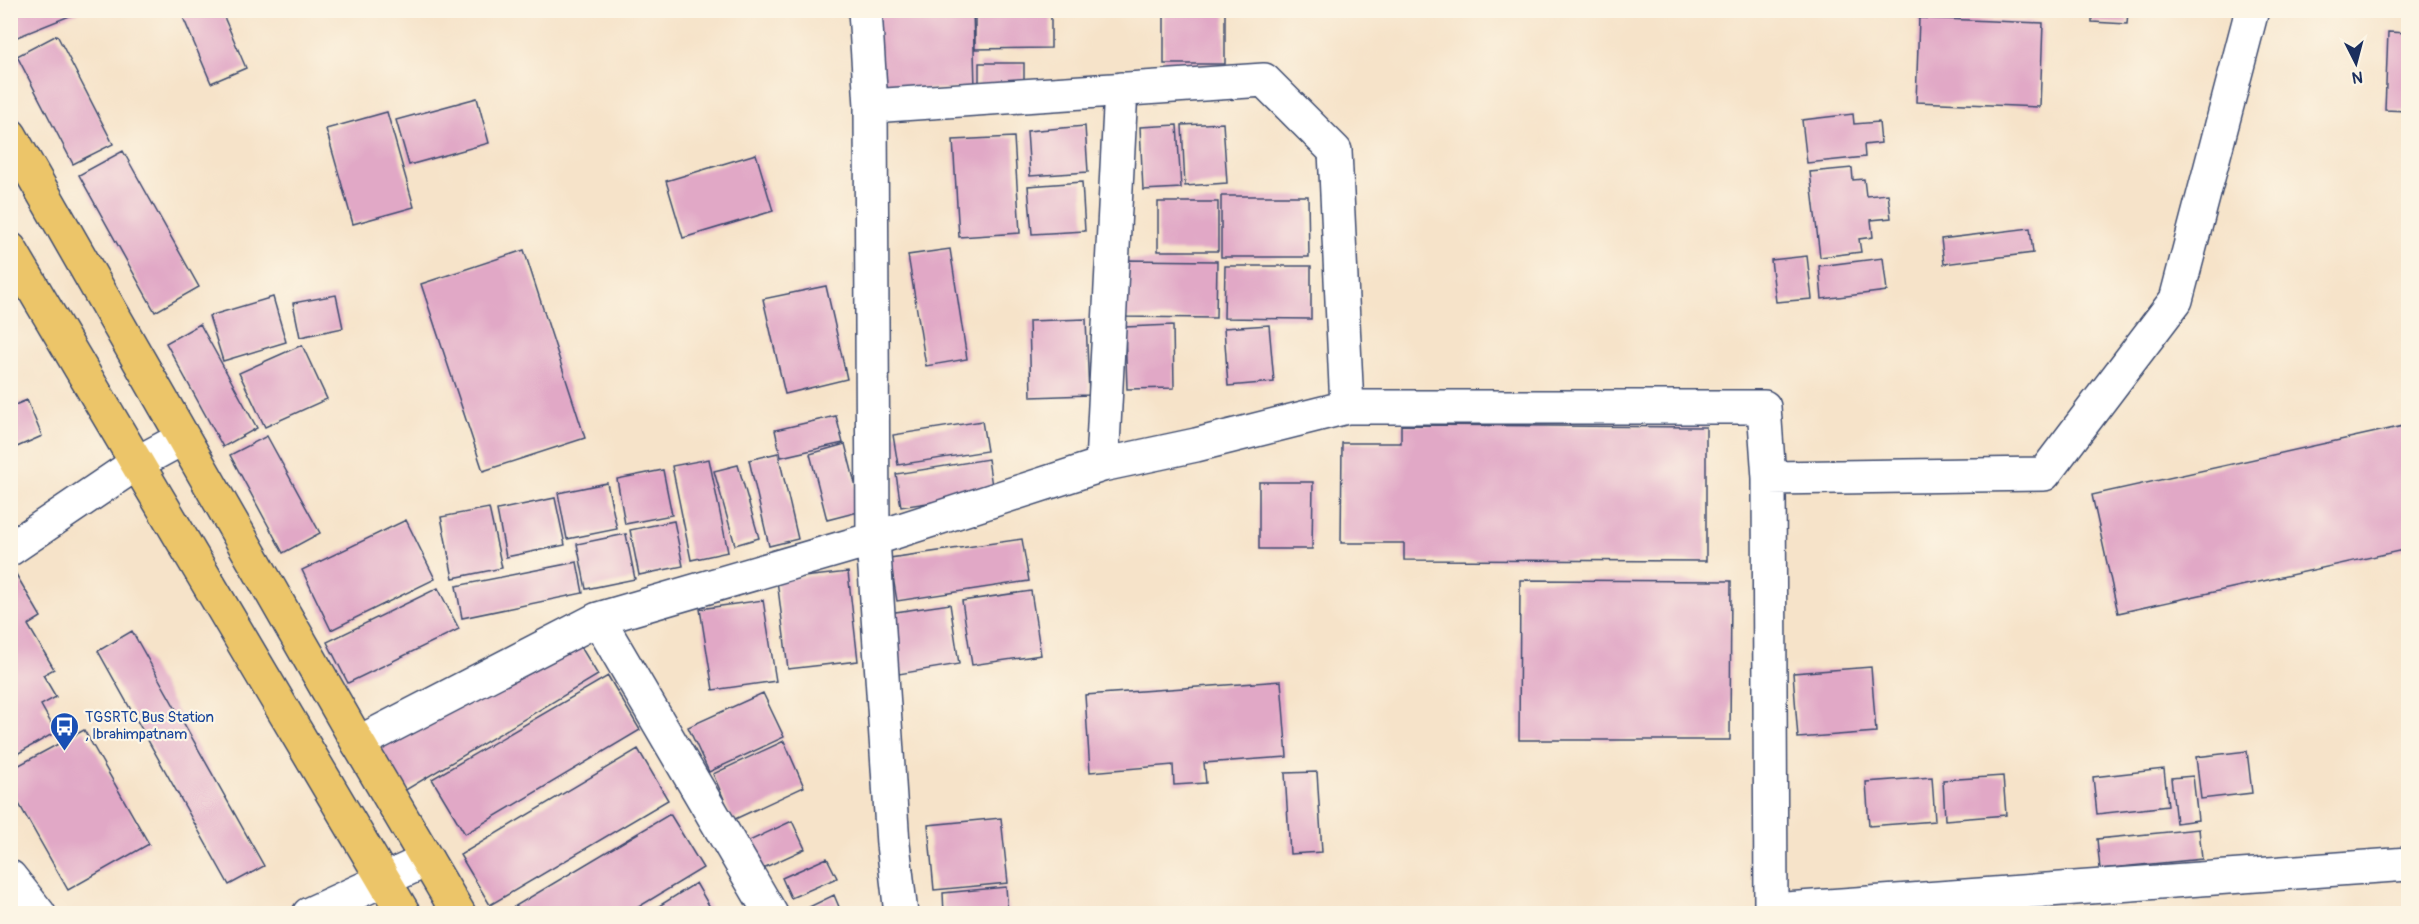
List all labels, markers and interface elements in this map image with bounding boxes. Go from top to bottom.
north arrow [2326,33,2386,93]
text: N [2351,66,2364,87]
place label: TGSRTC Bus Station , Ibrahimpatnam [85,708,214,744]
bus stop icon: TGSRTC Bus Station , Ibrahimpatnam [48,710,80,752]

